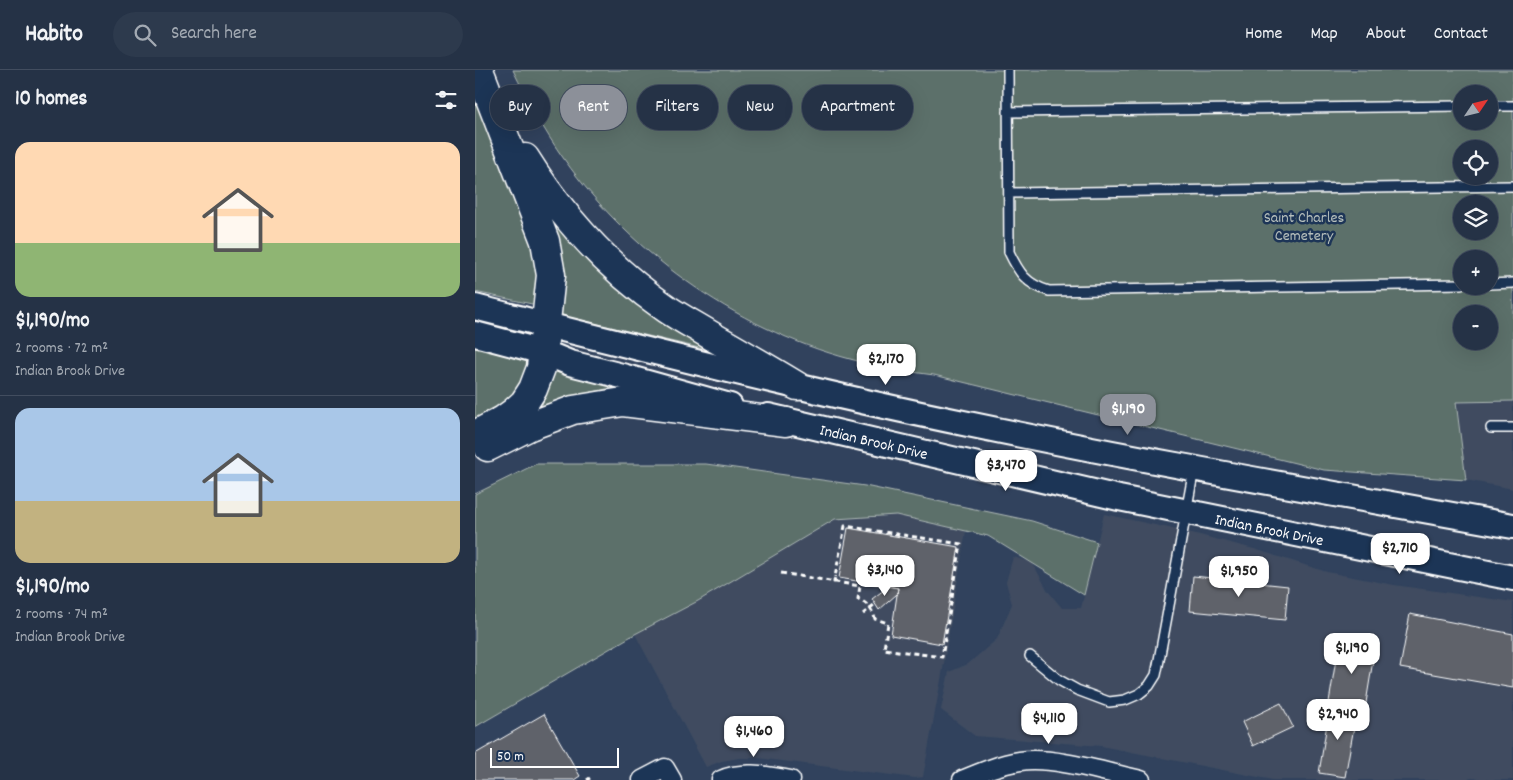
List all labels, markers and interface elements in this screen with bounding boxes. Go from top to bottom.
search box [113,12,463,57]
text: Habito [25,18,83,52]
icon: search [131,21,159,49]
text: Search here [171,21,257,48]
text: Home [1245,22,1282,47]
text: Map [1310,22,1338,47]
text: About [1366,22,1406,47]
text: Contact [1434,22,1488,47]
text: 10 homes [15,85,87,115]
chip: Buy [490,85,550,130]
chip: Rent [560,85,627,130]
chip: Filters [637,85,718,130]
chip: New [728,85,792,130]
chip: Apartment [802,85,913,130]
north arrow [1453,85,1497,130]
map controls [1453,85,1498,350]
icon: filters [432,86,460,114]
button: locate [1453,140,1498,185]
icon: home [193,175,283,265]
button: layers [1453,195,1498,240]
park label: Saint Charles Cemetery [1264,207,1345,248]
button: + [1453,250,1498,295]
button: − [1453,305,1498,350]
text: $1,190/mo [15,307,90,337]
text: 2 rooms · 72 m² [15,337,108,360]
pin: $2,170 [845,344,927,386]
text: $2,170 [868,348,904,371]
text: Indian Brook Drive [15,360,125,383]
pin: $1,190 [1087,394,1169,436]
text: $1,190 [1111,398,1145,421]
street label: Indian Brook Drive [817,419,930,467]
icon: home [193,440,283,530]
pin: $3,470 [965,450,1047,492]
text: $3,470 [986,454,1026,477]
street label: Indian Brook Drive [1213,509,1325,553]
pin: $2,710 [1359,532,1441,575]
text: $2,710 [1382,537,1418,560]
pin: $3,140 [844,554,926,597]
pin: $1,950 [1198,556,1280,598]
text: $3,140 [866,559,904,582]
text: $1,950 [1220,560,1258,583]
text: $1,190/mo [15,573,90,603]
text: 2 rooms · 74 m² [15,603,108,626]
text: Indian Brook Drive [15,626,125,649]
pin: $1,190 [1311,632,1393,675]
text: $1,190 [1335,637,1369,660]
pin: $2,940 [1297,698,1379,741]
pin: $4,110 [1008,702,1090,745]
text: $2,940 [1318,703,1358,726]
text: $4,110 [1032,707,1066,730]
pin: $1,460 [713,716,795,758]
text: $1,460 [735,720,773,743]
scale bar [490,745,619,768]
text: 50 m [497,747,524,767]

